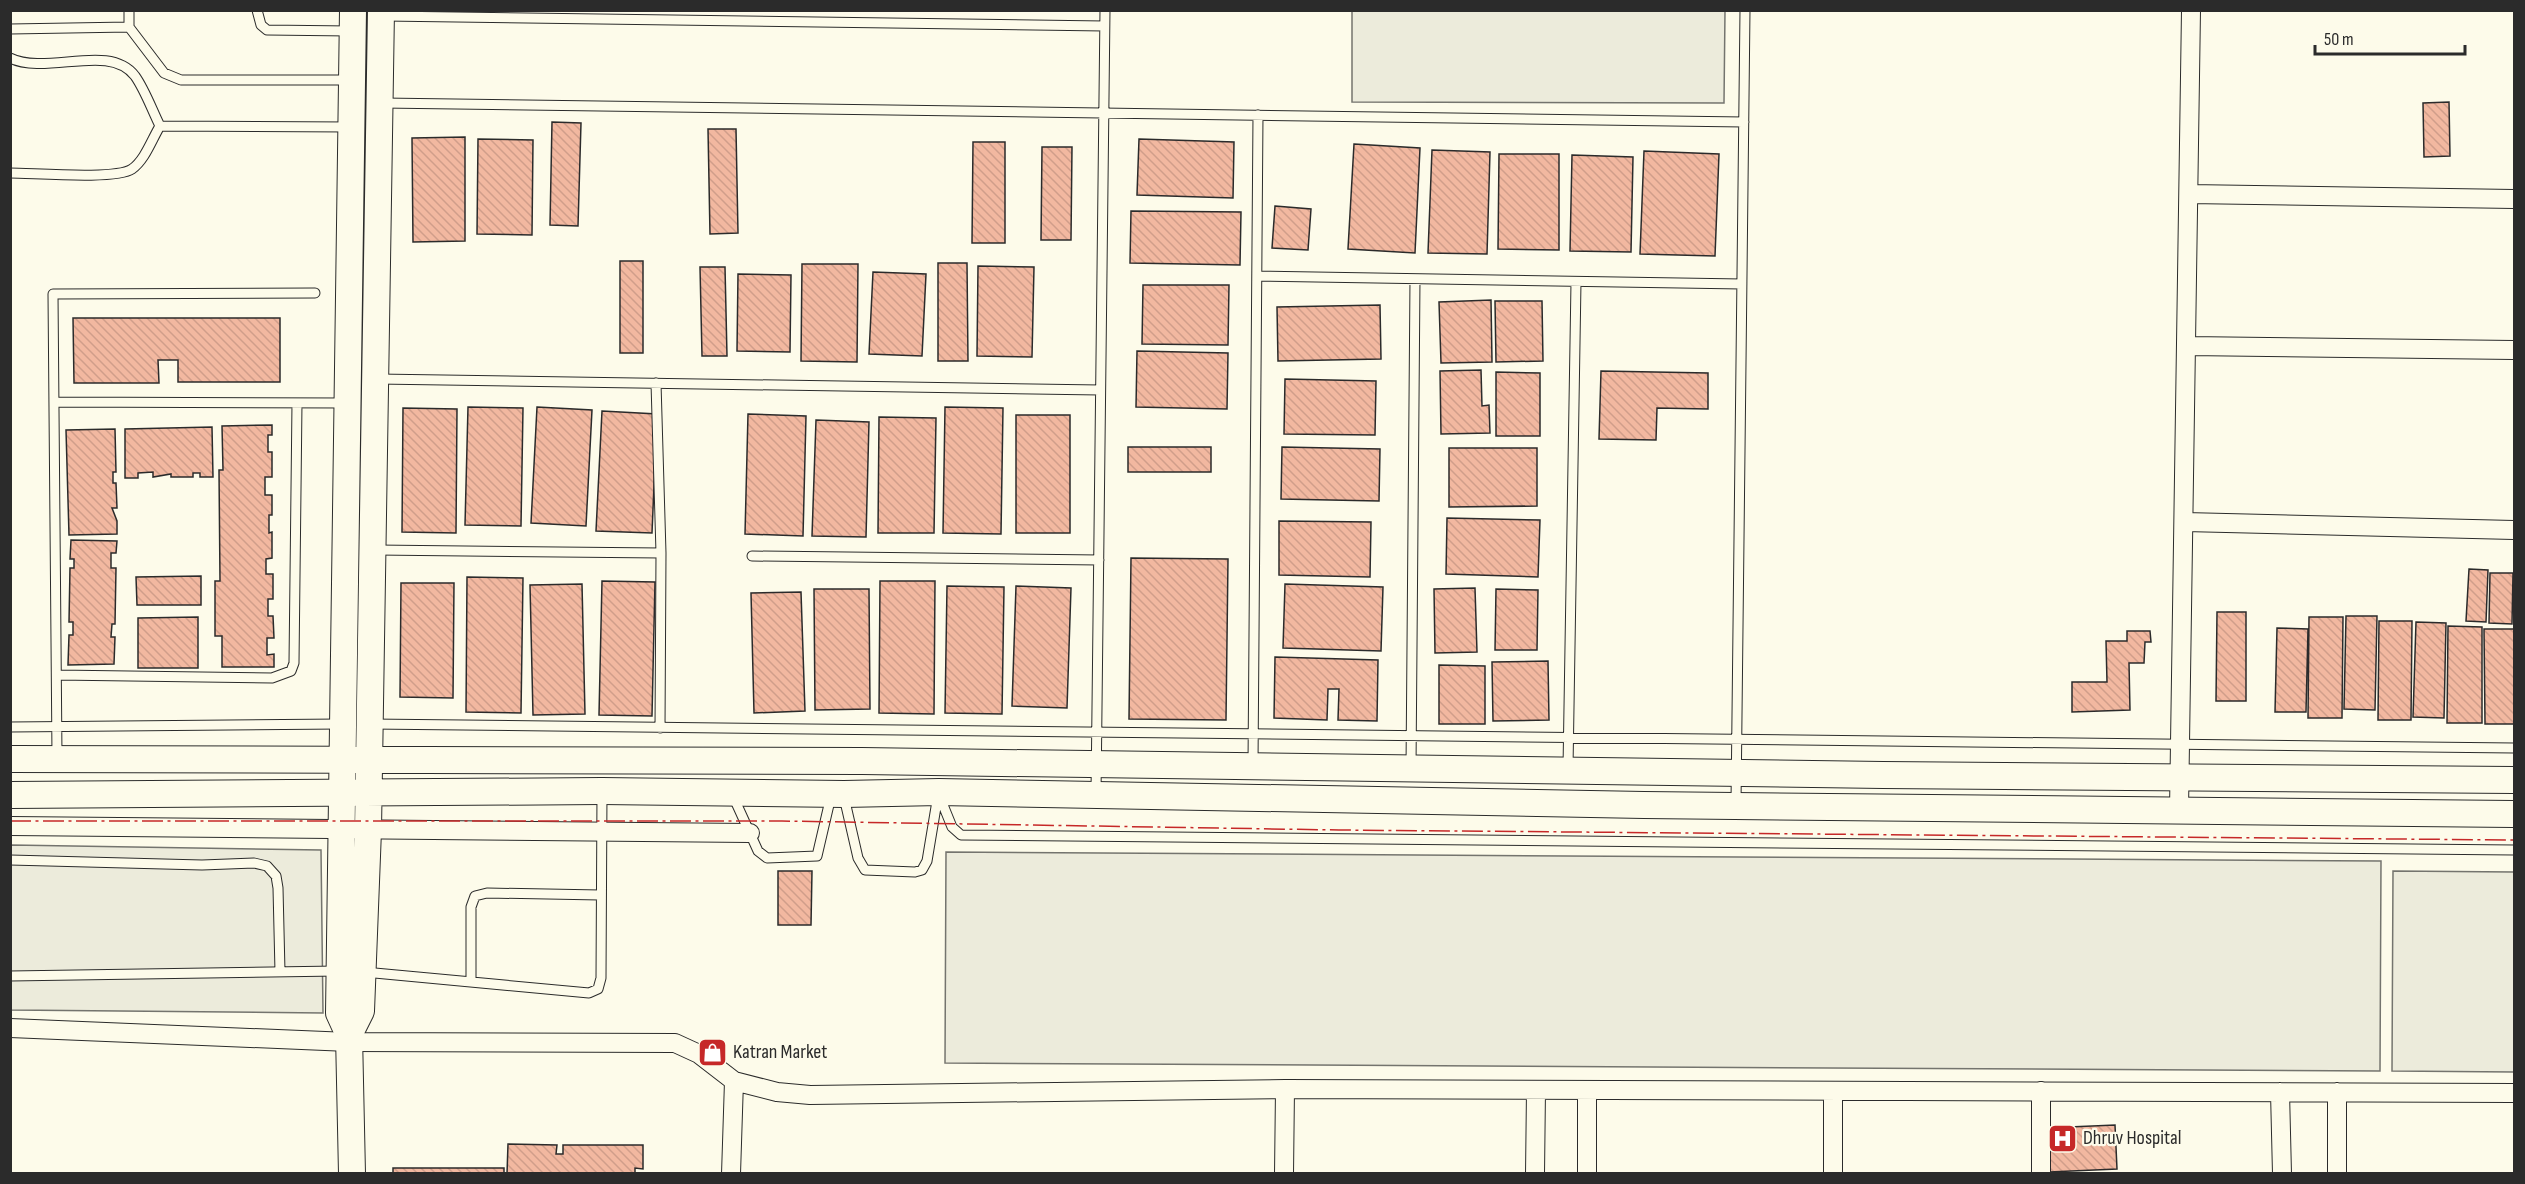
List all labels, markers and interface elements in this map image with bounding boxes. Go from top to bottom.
scale bar [2315,18,2465,56]
text: 50 m [2324,29,2354,50]
shop icon: Katran Market [696,1036,728,1068]
place label: Katran Market [733,1040,827,1064]
hospital icon: Dhruv Hospital [2046,1122,2078,1154]
place label: Dhruv Hospital [2083,1126,2181,1150]

